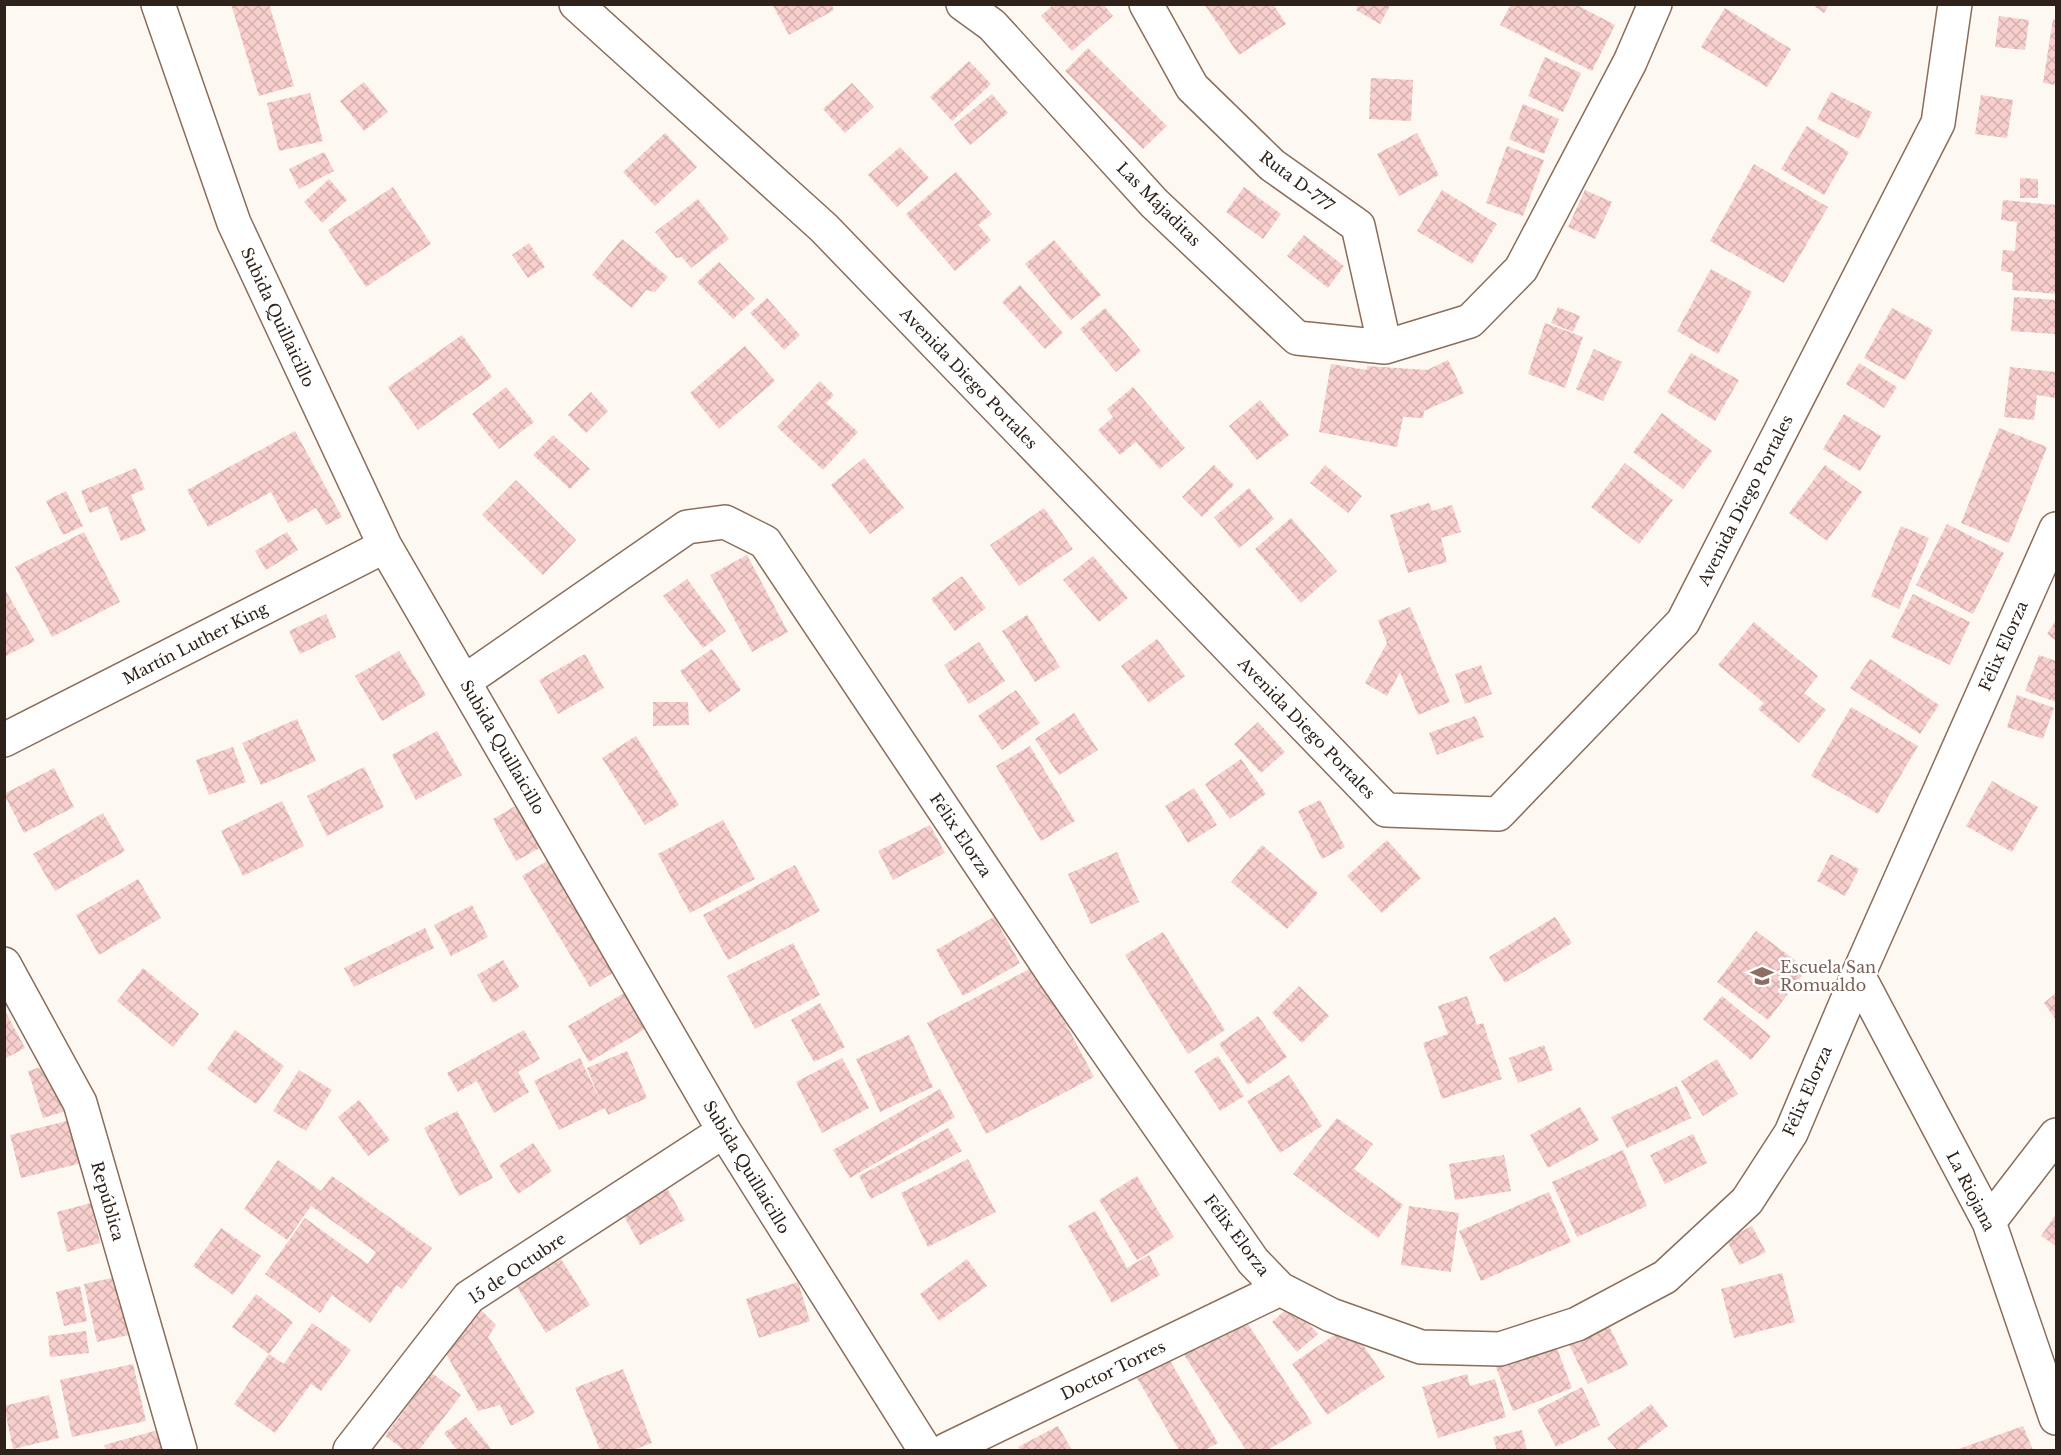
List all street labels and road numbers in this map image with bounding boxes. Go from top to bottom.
street label: Ruta D-777 [1256,146,1339,216]
street label: Las Majaditas [1113,158,1205,250]
street label: Subida Quillaicillo [237,244,319,390]
street label: Avenida Diego Portales [895,302,1042,453]
street label: Avenida Diego Portales [1693,411,1797,590]
street label: Martín Luther King [119,598,271,688]
street label: Félix Elorza [1974,598,2032,694]
street label: Avenida Diego Portales [1233,652,1380,803]
street label: Subida Quillaicillo [456,676,550,818]
street label: Félix Elorza [926,789,996,881]
street label: Félix Elorza [1778,1043,1836,1139]
street label: Subida Quillaicillo [699,1097,795,1237]
street label: La Riojana [1942,1148,2000,1234]
street label: República [87,1159,129,1243]
street label: Félix Elorza [1200,1190,1274,1280]
street label: 15 de Octubre [465,1228,569,1308]
street label: Doctor Torres [1057,1336,1169,1404]

